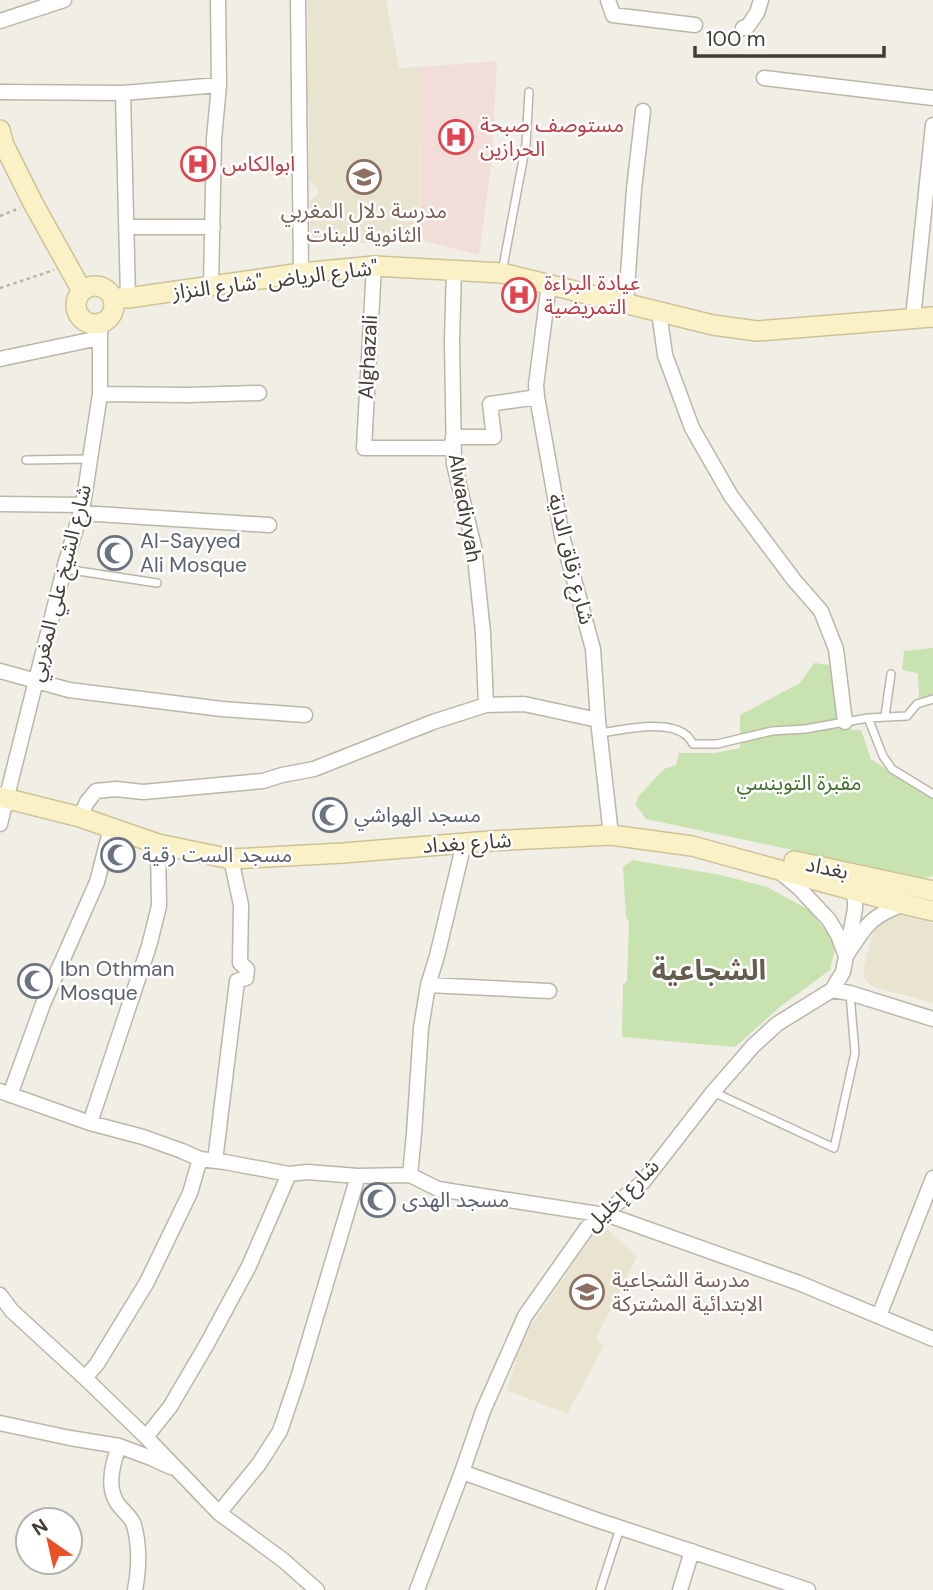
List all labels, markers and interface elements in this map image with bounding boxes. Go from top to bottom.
scale bar [695,14,884,58]
text: 100 m [706,25,766,53]
place label: مستوصف صبحة الحرازين [480,111,624,163]
hospital icon: مستوصف صبحة الحرازين [437,118,475,156]
hospital icon: ابوالكاس [179,145,217,183]
place label: ابوالكاس [222,150,295,178]
school or university icon: مدرسة دلال المغربي الثانوية للبنات [345,158,383,196]
place label: مدرسة دلال المغربي الثانوية للبنات [281,197,447,249]
street label: شارع الرياض "شارع النزاز" [170,253,380,308]
place label: عيادة البراءة التمريضية [544,269,640,321]
hospital icon: عيادة البراءة التمريضية [500,276,538,314]
street label: Alghazali [352,314,384,400]
street label: Alwadiyyah [442,451,488,565]
street label: شارع الشيخ علي المغربي [22,482,100,685]
street label: شارع زقاق الداية [540,491,601,628]
place label: Al-Sayyed Ali Mosque [140,527,247,579]
mosque icon: Al-Sayyed Ali Mosque [96,534,134,572]
park label: مقبرة التوينسي [736,769,862,799]
mosque icon: مسجد الهواشي [311,796,349,834]
place label: مسجد الهواشي [354,801,481,831]
street label: شارع بغداد [421,826,513,861]
mosque icon: مسجد الست رقية [99,836,137,874]
place label: مسجد الست رقية [142,841,292,869]
street label: بغداد [803,850,851,886]
district label: الشجاعية [652,952,766,989]
place label: Ibn Othman Mosque [60,955,174,1007]
mosque icon: Ibn Othman Mosque [16,962,54,1000]
street label: شارع إخليل [579,1153,666,1238]
mosque icon: مسجد الهدى [359,1181,397,1219]
place label: مسجد الهدى [402,1186,509,1214]
place label: مدرسة الشجاعية الابتدائية المشتركة [612,1266,763,1318]
school or university icon: مدرسة الشجاعية الابتدائية المشتركة [568,1273,606,1311]
north arrow [14,1506,84,1576]
text: N [27,1513,53,1542]

